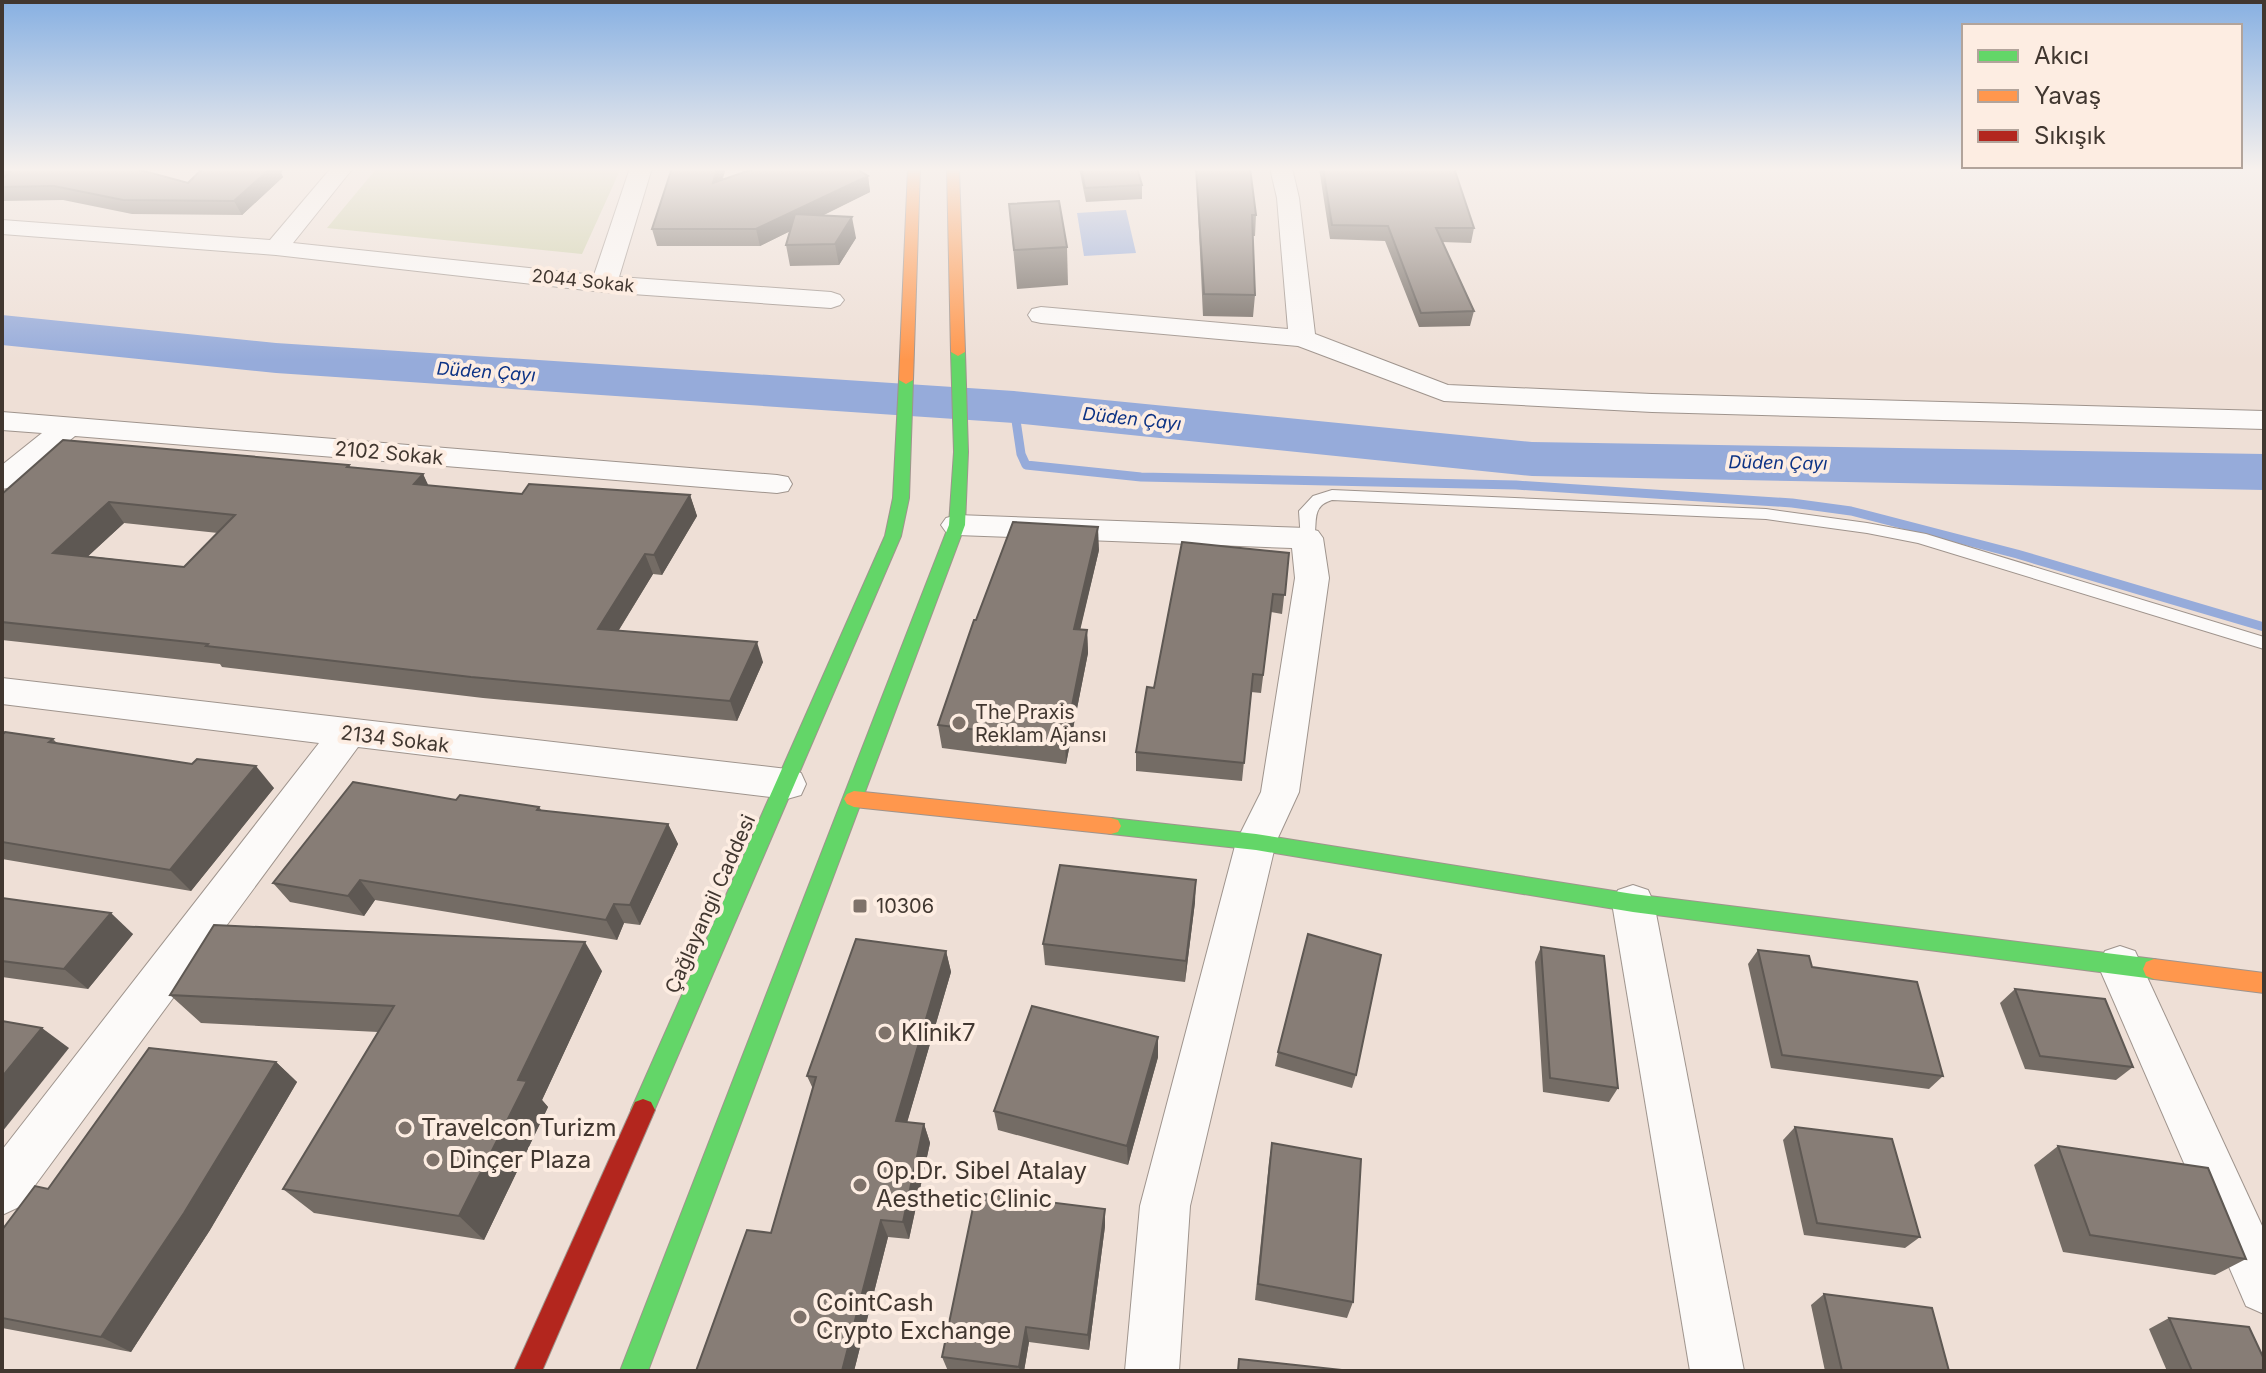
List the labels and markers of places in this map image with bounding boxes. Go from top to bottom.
place label: The Praxis Reklam Ajansı [975,700,1107,747]
marker: The Praxis Reklam Ajansı [950,714,968,732]
place label: 10306 [876,894,934,918]
marker: 10306 [851,897,869,915]
place label: Klinik7 [901,1018,976,1047]
marker: Klinik7 [876,1024,894,1042]
place label: Travelcon Turizm [421,1113,617,1142]
marker: Travelcon Turizm [396,1119,414,1137]
place label: Dinçer Plaza [449,1145,591,1174]
marker: Dinçer Plaza [424,1151,442,1169]
place label: Op.Dr. Sibel Atalay Aesthetic Clinic [876,1156,1087,1213]
marker: Op.Dr. Sibel Atalay Aesthetic Clinic [851,1176,869,1194]
place label: CointCash Crypto Exchange [816,1288,1011,1345]
marker: CointCash Crypto Exchange [791,1308,809,1326]

